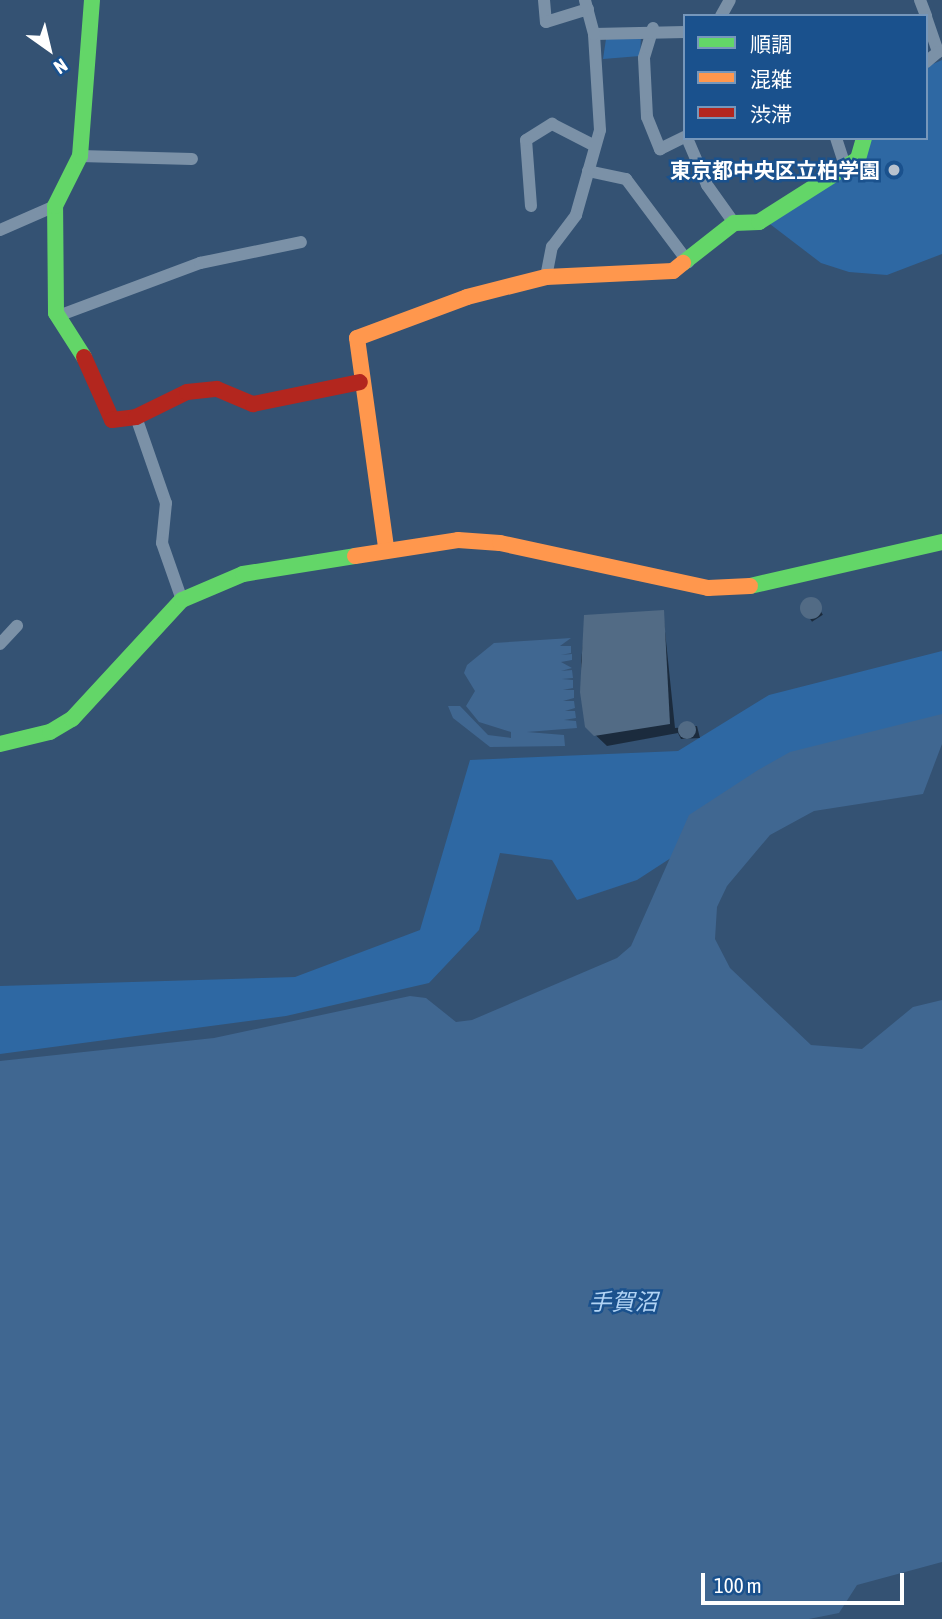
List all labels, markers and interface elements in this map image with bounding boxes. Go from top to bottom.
north arrow [14,14,84,84]
legend [683,14,928,140]
text: 順調 [750,32,792,56]
text: N [50,54,72,79]
text: 混雑 [750,67,792,91]
text: 渋滞 [750,102,792,126]
place label: 東京都中央区立柏学園 [670,157,880,183]
marker: 東京都中央区立柏学園 [886,162,902,178]
water label: 手賀沼 [589,1288,657,1316]
scale bar [704,1560,907,1604]
text: 100 m [714,1573,762,1597]

